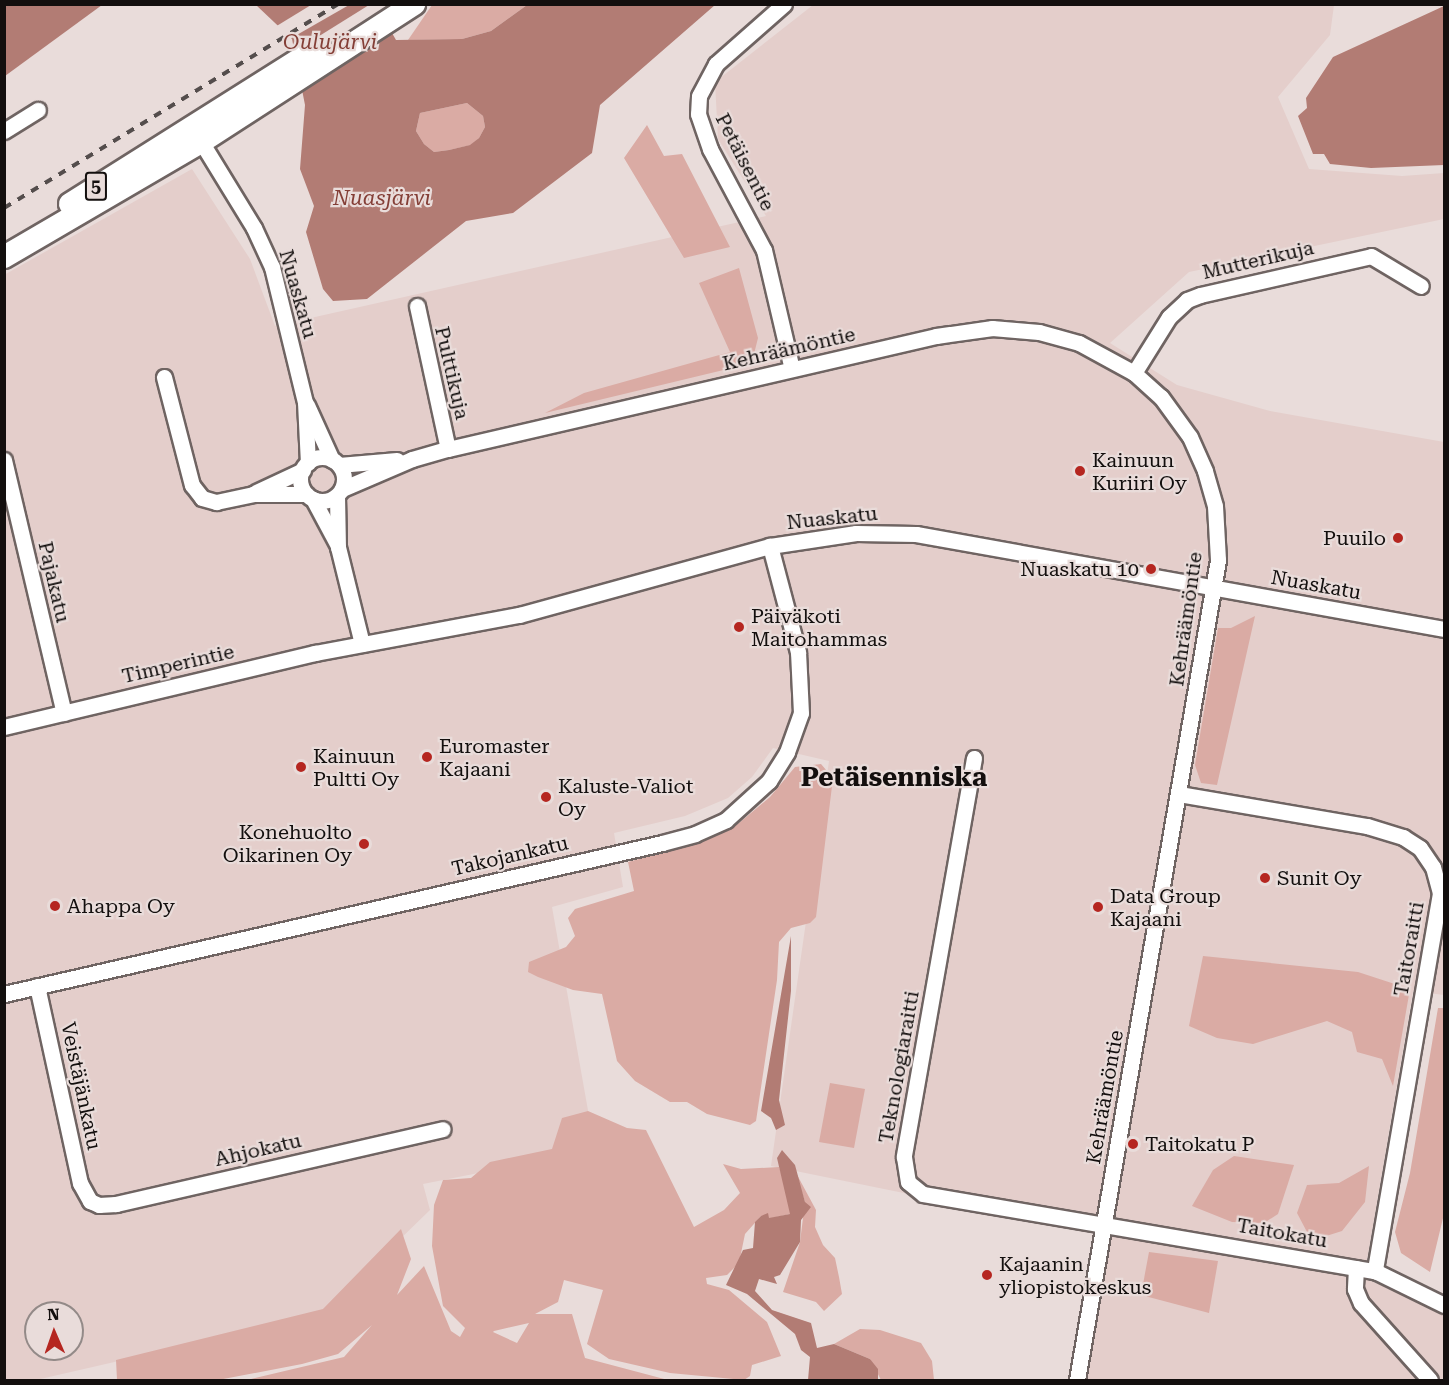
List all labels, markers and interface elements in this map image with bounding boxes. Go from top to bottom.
water label: Oulujärvi [283,29,377,55]
street label: Petäisentie [710,109,780,215]
road number: 5 [84,171,108,201]
water label: Nuasjärvi [333,185,431,211]
street label: Mutterikuja [1200,236,1316,284]
street label: Nuaskatu [274,247,322,341]
street label: Kehräämöntie [720,322,858,376]
street label: Pulttikuja [430,324,474,422]
place label: Kainuun Kuriiri Oy [1092,448,1187,495]
marker: Kainuun Kuriiri Oy [1073,464,1087,478]
street label: Nuaskatu [785,501,879,535]
place label: Puuilo [1323,526,1386,550]
marker: Puuilo [1391,531,1405,545]
street label: Pajakatu [33,539,75,625]
street label: Kehräämöntie [1165,550,1207,688]
place label: Nuaskatu 10 [1020,557,1139,581]
marker: Nuaskatu 10 [1144,562,1158,576]
street label: Nuaskatu [1269,565,1363,605]
place label: Päiväkoti Maitohammas [751,604,887,651]
marker: Päiväkoti Maitohammas [732,620,746,634]
street label: Timperintie [120,639,236,689]
place label: Euromaster Kajaani [439,734,550,781]
place label: Kainuun Pultti Oy [313,744,399,791]
marker: Euromaster Kajaani [420,750,434,764]
marker: Kainuun Pultti Oy [294,760,308,774]
district label: Petäisenniska [801,762,987,794]
place label: Kaluste-Valiot Oy [558,774,693,821]
marker: Kaluste-Valiot Oy [539,790,553,804]
place label: Konehuolto Oikarinen Oy [223,820,352,867]
street label: Takojankatu [449,831,571,881]
marker: Konehuolto Oikarinen Oy [357,837,371,851]
place label: Sunit Oy [1277,866,1362,890]
marker: Sunit Oy [1258,871,1272,885]
place label: Data Group Kajaani [1110,884,1221,931]
place label: Ahappa Oy [67,894,175,918]
marker: Ahappa Oy [48,899,62,913]
marker: Data Group Kajaani [1091,900,1105,914]
street label: Taitoraitti [1389,900,1429,998]
street label: Teknologiaraitti [874,989,924,1145]
street label: Veistäjänkatu [56,1020,106,1152]
street label: Kehräämöntie [1081,1028,1129,1166]
street label: Ahjokatu [212,1128,304,1172]
place label: Taitokatu P [1145,1132,1254,1156]
marker: Taitokatu P [1126,1137,1140,1151]
street label: Taitokatu [1235,1213,1329,1253]
place label: Kajaanin yliopistokeskus [999,1252,1151,1299]
marker: Kajaanin yliopistokeskus [980,1268,994,1282]
north arrow [24,1301,84,1361]
text: N [47,1305,60,1324]

